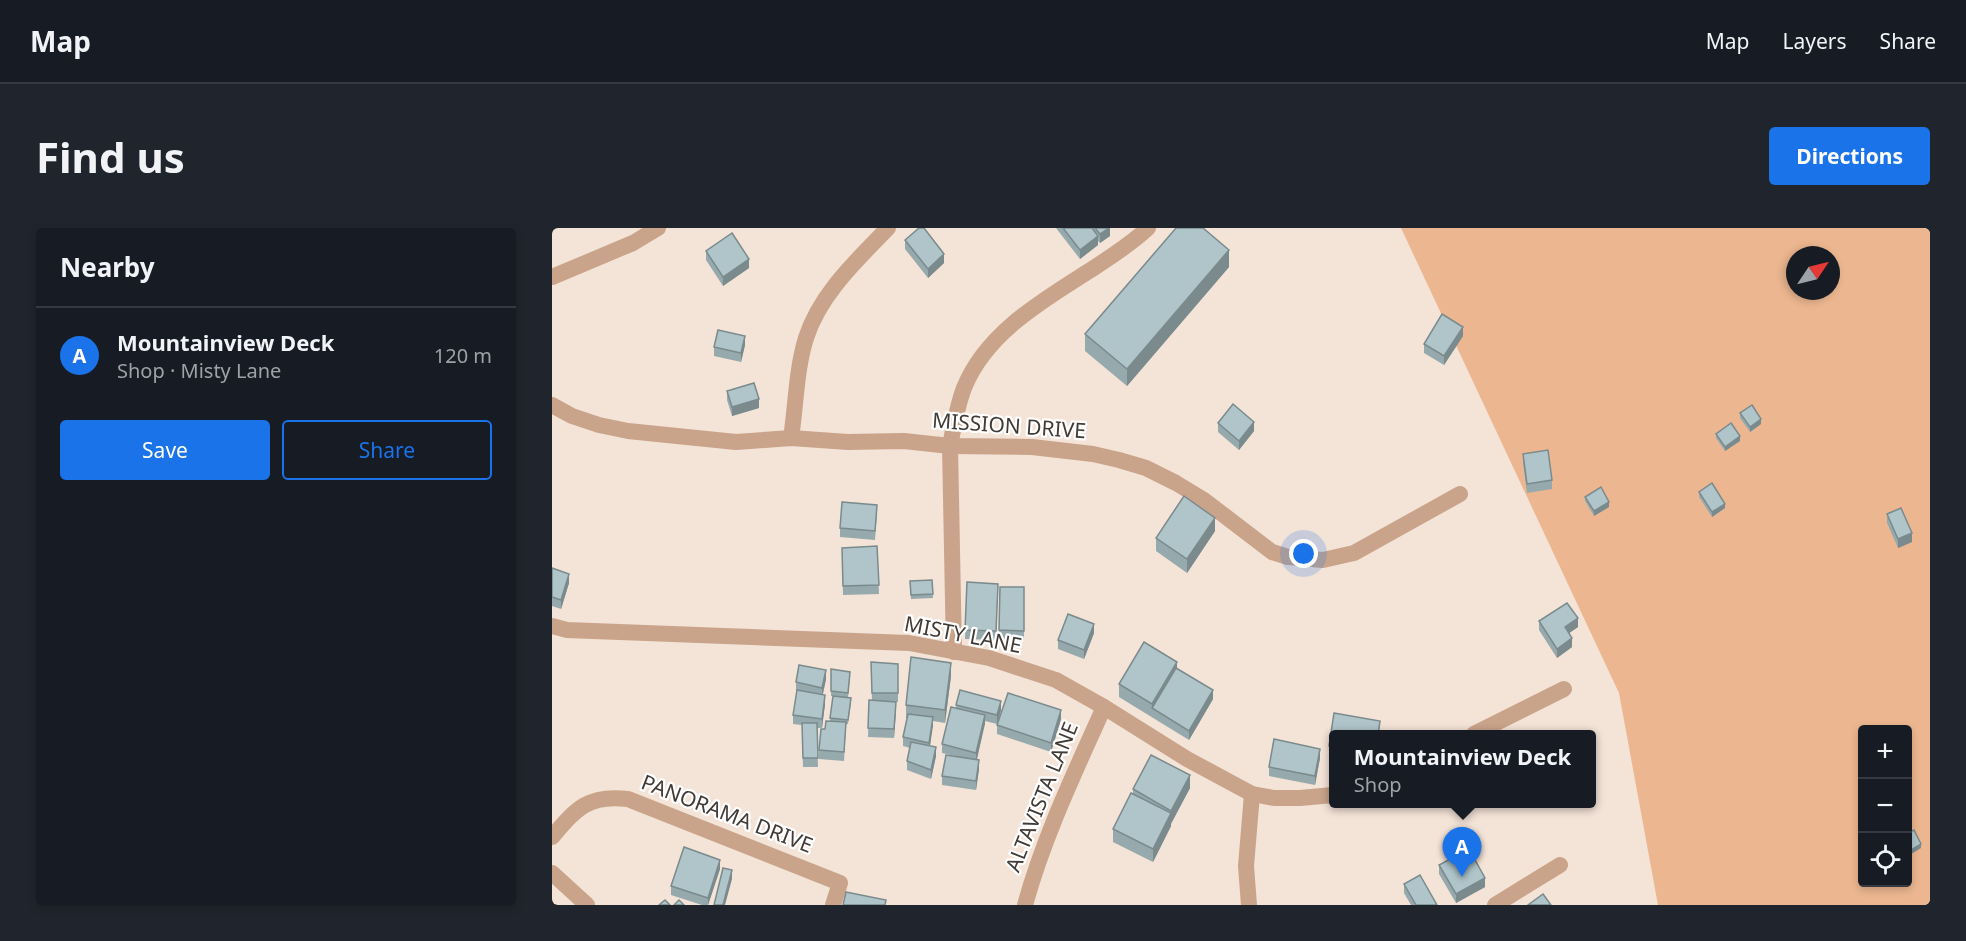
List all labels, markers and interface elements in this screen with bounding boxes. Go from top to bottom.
text: Map [30,22,91,60]
text: Map [1706,27,1750,55]
text: Layers [1783,27,1847,55]
text: Share [1880,27,1936,55]
button: Directions [1769,127,1930,185]
text: Find us [36,128,185,185]
north arrow [1786,246,1840,300]
text: Nearby [60,249,155,285]
text: Mountainview Deck [117,327,334,357]
text: A [73,342,86,369]
text: 120 m [434,342,492,369]
text: Shop · Misty Lane [117,357,281,384]
street label: MISSION DRIVE [931,406,1087,444]
button: Save [60,420,270,480]
button: Share [282,420,492,480]
your location [1289,539,1318,568]
street label: MISTY LANE [902,609,1024,659]
street label: ALTAVISTA LANE [998,718,1084,876]
map controls [1858,725,1912,887]
button: + [1858,725,1912,779]
popup [1329,730,1596,808]
text: Mountainview Deck [1354,741,1571,771]
street label: PANORAMA DRIVE [638,767,817,859]
text: Shop [1354,771,1402,798]
button: − [1858,779,1912,833]
pin: A [1442,828,1482,877]
button: locate [1858,833,1912,887]

